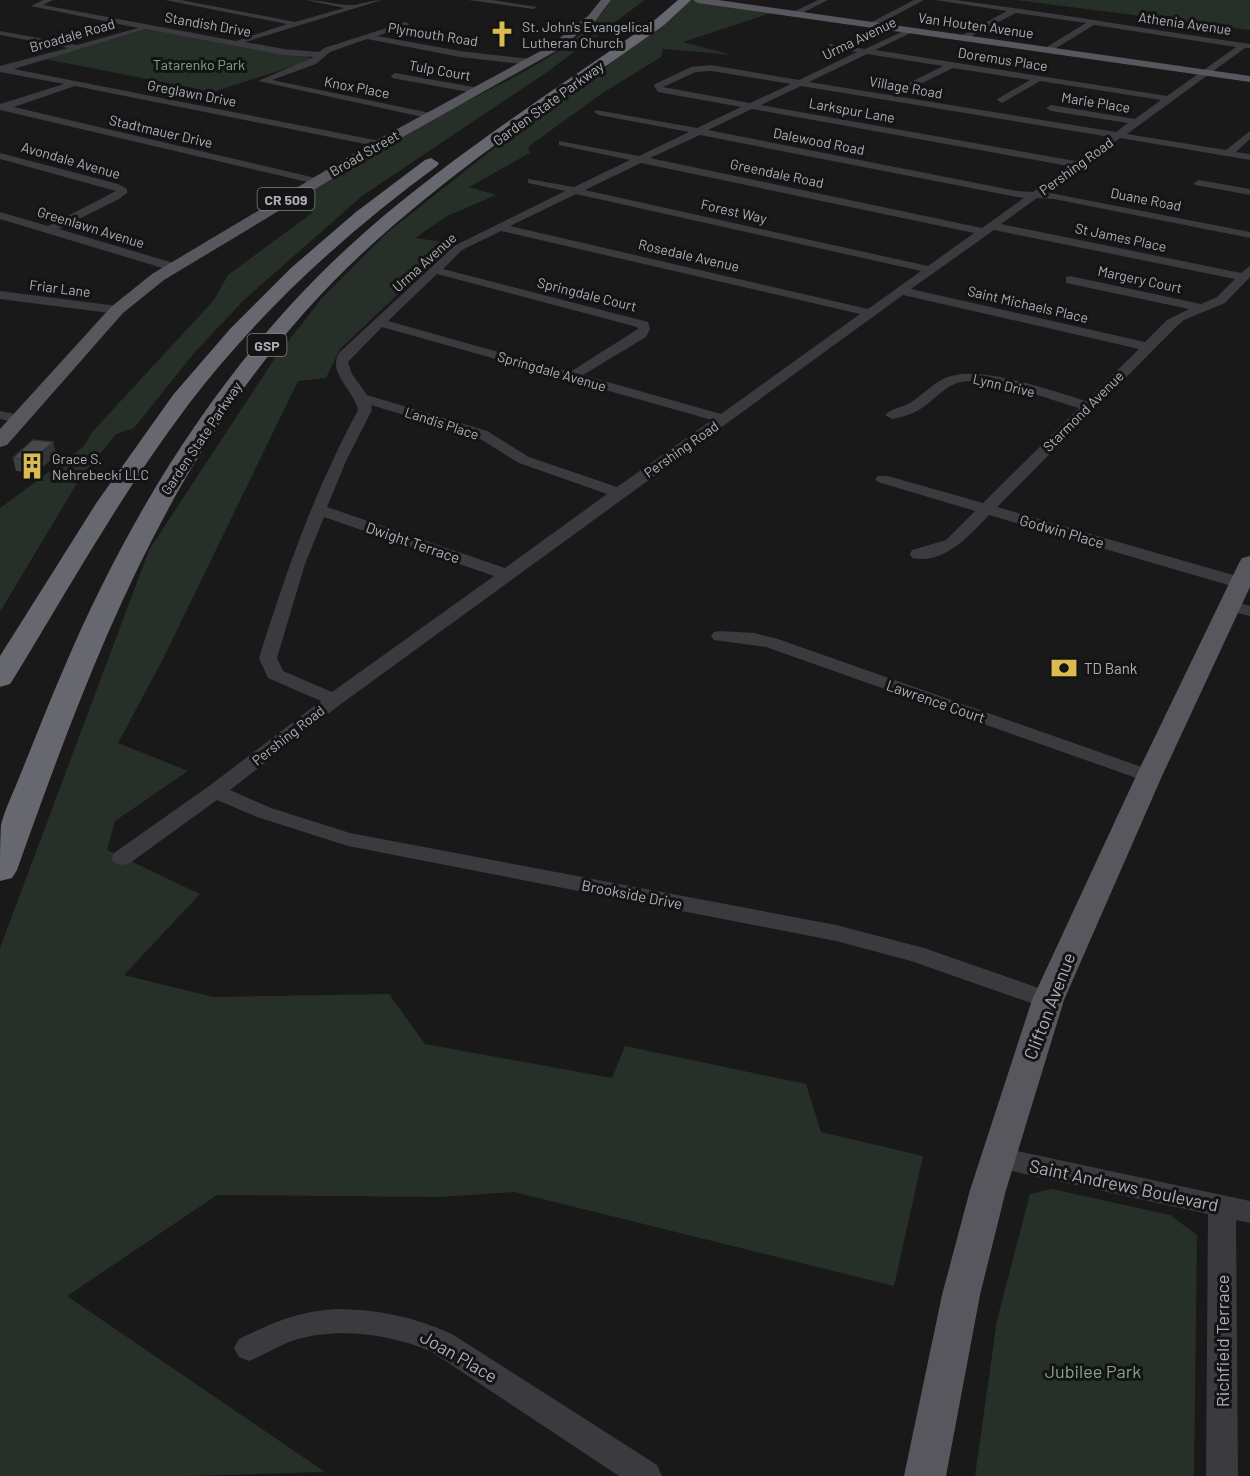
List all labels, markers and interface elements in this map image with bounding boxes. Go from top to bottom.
street label: Standish Drive [164,8,252,40]
street label: Van Houten Avenue [917,8,1035,42]
street label: Athenia Avenue [1137,8,1233,38]
street label: Urma Avenue [819,13,899,63]
street label: Broadale Road [27,15,117,55]
street label: Plymouth Road [387,18,479,50]
place label: St. John's Evangelical Lutheran Church [522,18,652,51]
church icon: St. John's Evangelical Lutheran Church [487,19,517,49]
street label: Doremus Place [957,44,1049,74]
park label: Tatarenko Park [153,56,245,73]
street label: Tulp Court [408,56,472,84]
street label: Garden State Parkway [489,57,607,149]
street label: Knox Place [323,72,391,102]
street label: Village Road [868,72,944,102]
street label: Greglawn Drive [146,76,238,110]
street label: Marie Place [1060,88,1132,116]
street label: Larkspur Lane [808,94,896,126]
street label: Stadtmauer Drive [107,111,215,151]
street label: Dalewood Road [772,124,866,158]
street label: Broad Street [326,126,402,180]
street label: Pershing Road [1036,133,1116,199]
street label: Avondale Avenue [19,138,123,182]
street label: Greendale Road [729,155,825,191]
street label: Duane Road [1109,184,1183,214]
road number: CR 509 [258,188,314,210]
street label: Forest Way [699,195,769,227]
street label: Greenlawn Avenue [35,203,147,251]
street label: St James Place [1074,219,1168,255]
street label: Urma Avenue [389,229,459,295]
street label: Rosedale Avenue [637,235,741,275]
street label: Margery Court [1096,262,1184,296]
street label: Springdale Court [536,273,638,315]
street label: Friar Lane [28,276,92,300]
street label: Saint Michaels Place [966,282,1090,326]
road number: GSP [248,334,286,356]
street label: Springdale Avenue [496,347,608,395]
street label: Starmond Avenue [1039,367,1127,455]
street label: Lynn Drive [971,370,1037,400]
street label: Garden State Parkway [157,378,245,498]
street label: Landis Place [403,403,481,443]
street label: Pershing Road [640,417,722,481]
place label: Grace S. Nehrebecki LLC [52,450,149,483]
building icon: Grace S. Nehrebecki LLC [17,451,47,481]
street label: Godwin Place [1018,510,1106,552]
street label: Dwight Terrace [364,518,462,566]
bank icon: TD Bank [1049,653,1079,683]
place label: TD Bank [1084,659,1138,677]
street label: Lawrence Court [884,676,988,726]
street label: Pershing Road [248,701,328,769]
street label: Brookside Drive [580,875,684,913]
street label: Clifton Avenue [1019,949,1079,1063]
street label: Saint Andrews Boulevard [1027,1154,1221,1216]
street label: Richfield Terrace [1211,1275,1233,1407]
street label: Joan Place [416,1325,502,1387]
park label: Jubilee Park [1045,1360,1141,1382]

